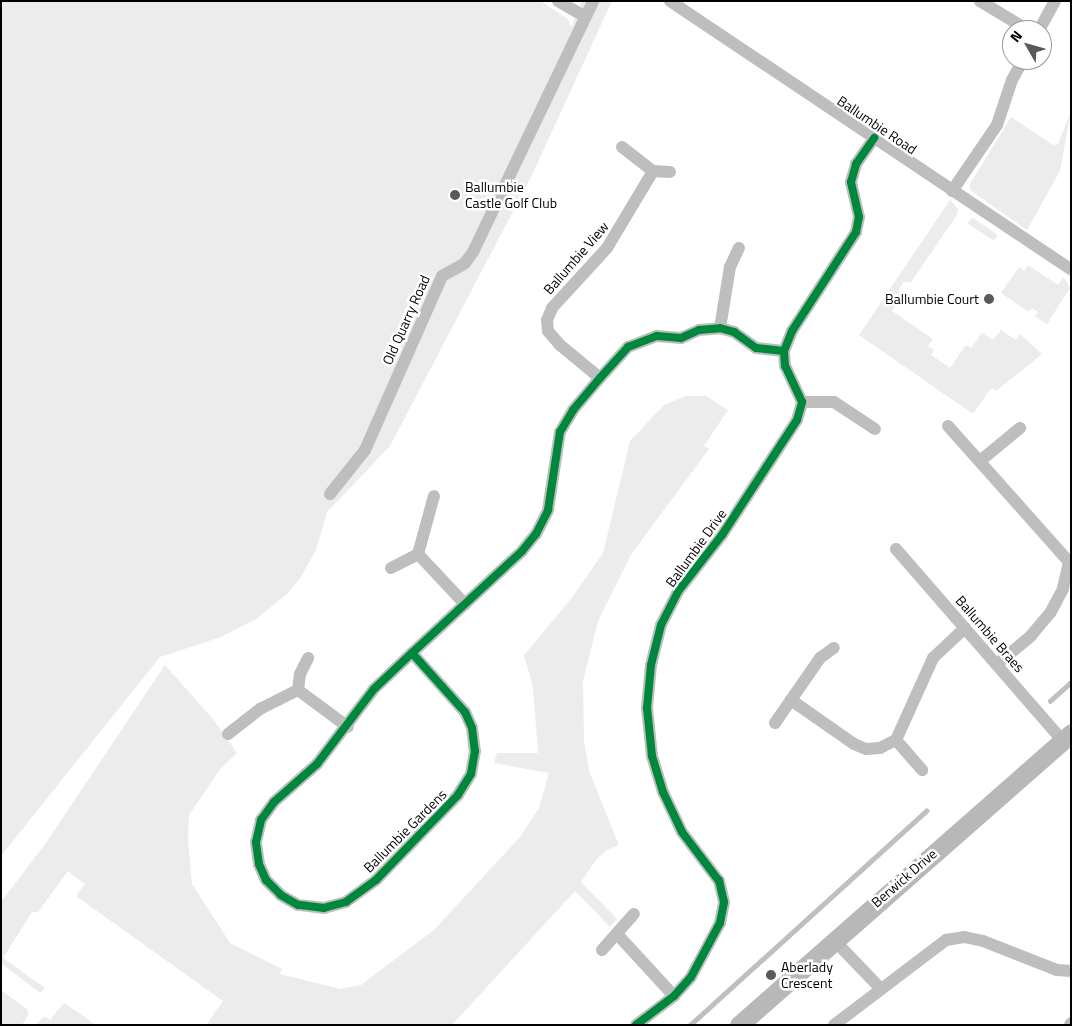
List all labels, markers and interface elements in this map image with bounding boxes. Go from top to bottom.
north arrow [1002,20,1052,70]
text: N [1004,26,1027,46]
street label: Ballumbie Road [834,92,920,158]
place label: Ballumbie Castle Golf Club [465,179,557,212]
marker: Ballumbie Castle Golf Club [449,189,461,201]
street label: Ballumbie View [540,218,612,298]
street label: Old Quarry Road [379,273,433,367]
place label: Ballumbie Court [885,291,979,307]
marker: Ballumbie Court [983,293,995,305]
street label: Ballumbie Drive [662,506,730,590]
street label: Ballumbie Braes [952,592,1028,676]
street label: Ballumbie Gardens [360,786,450,876]
street label: Berwick Drive [868,845,940,911]
place label: Aberlady Crescent [781,959,833,992]
marker: Aberlady Crescent [765,969,777,981]

